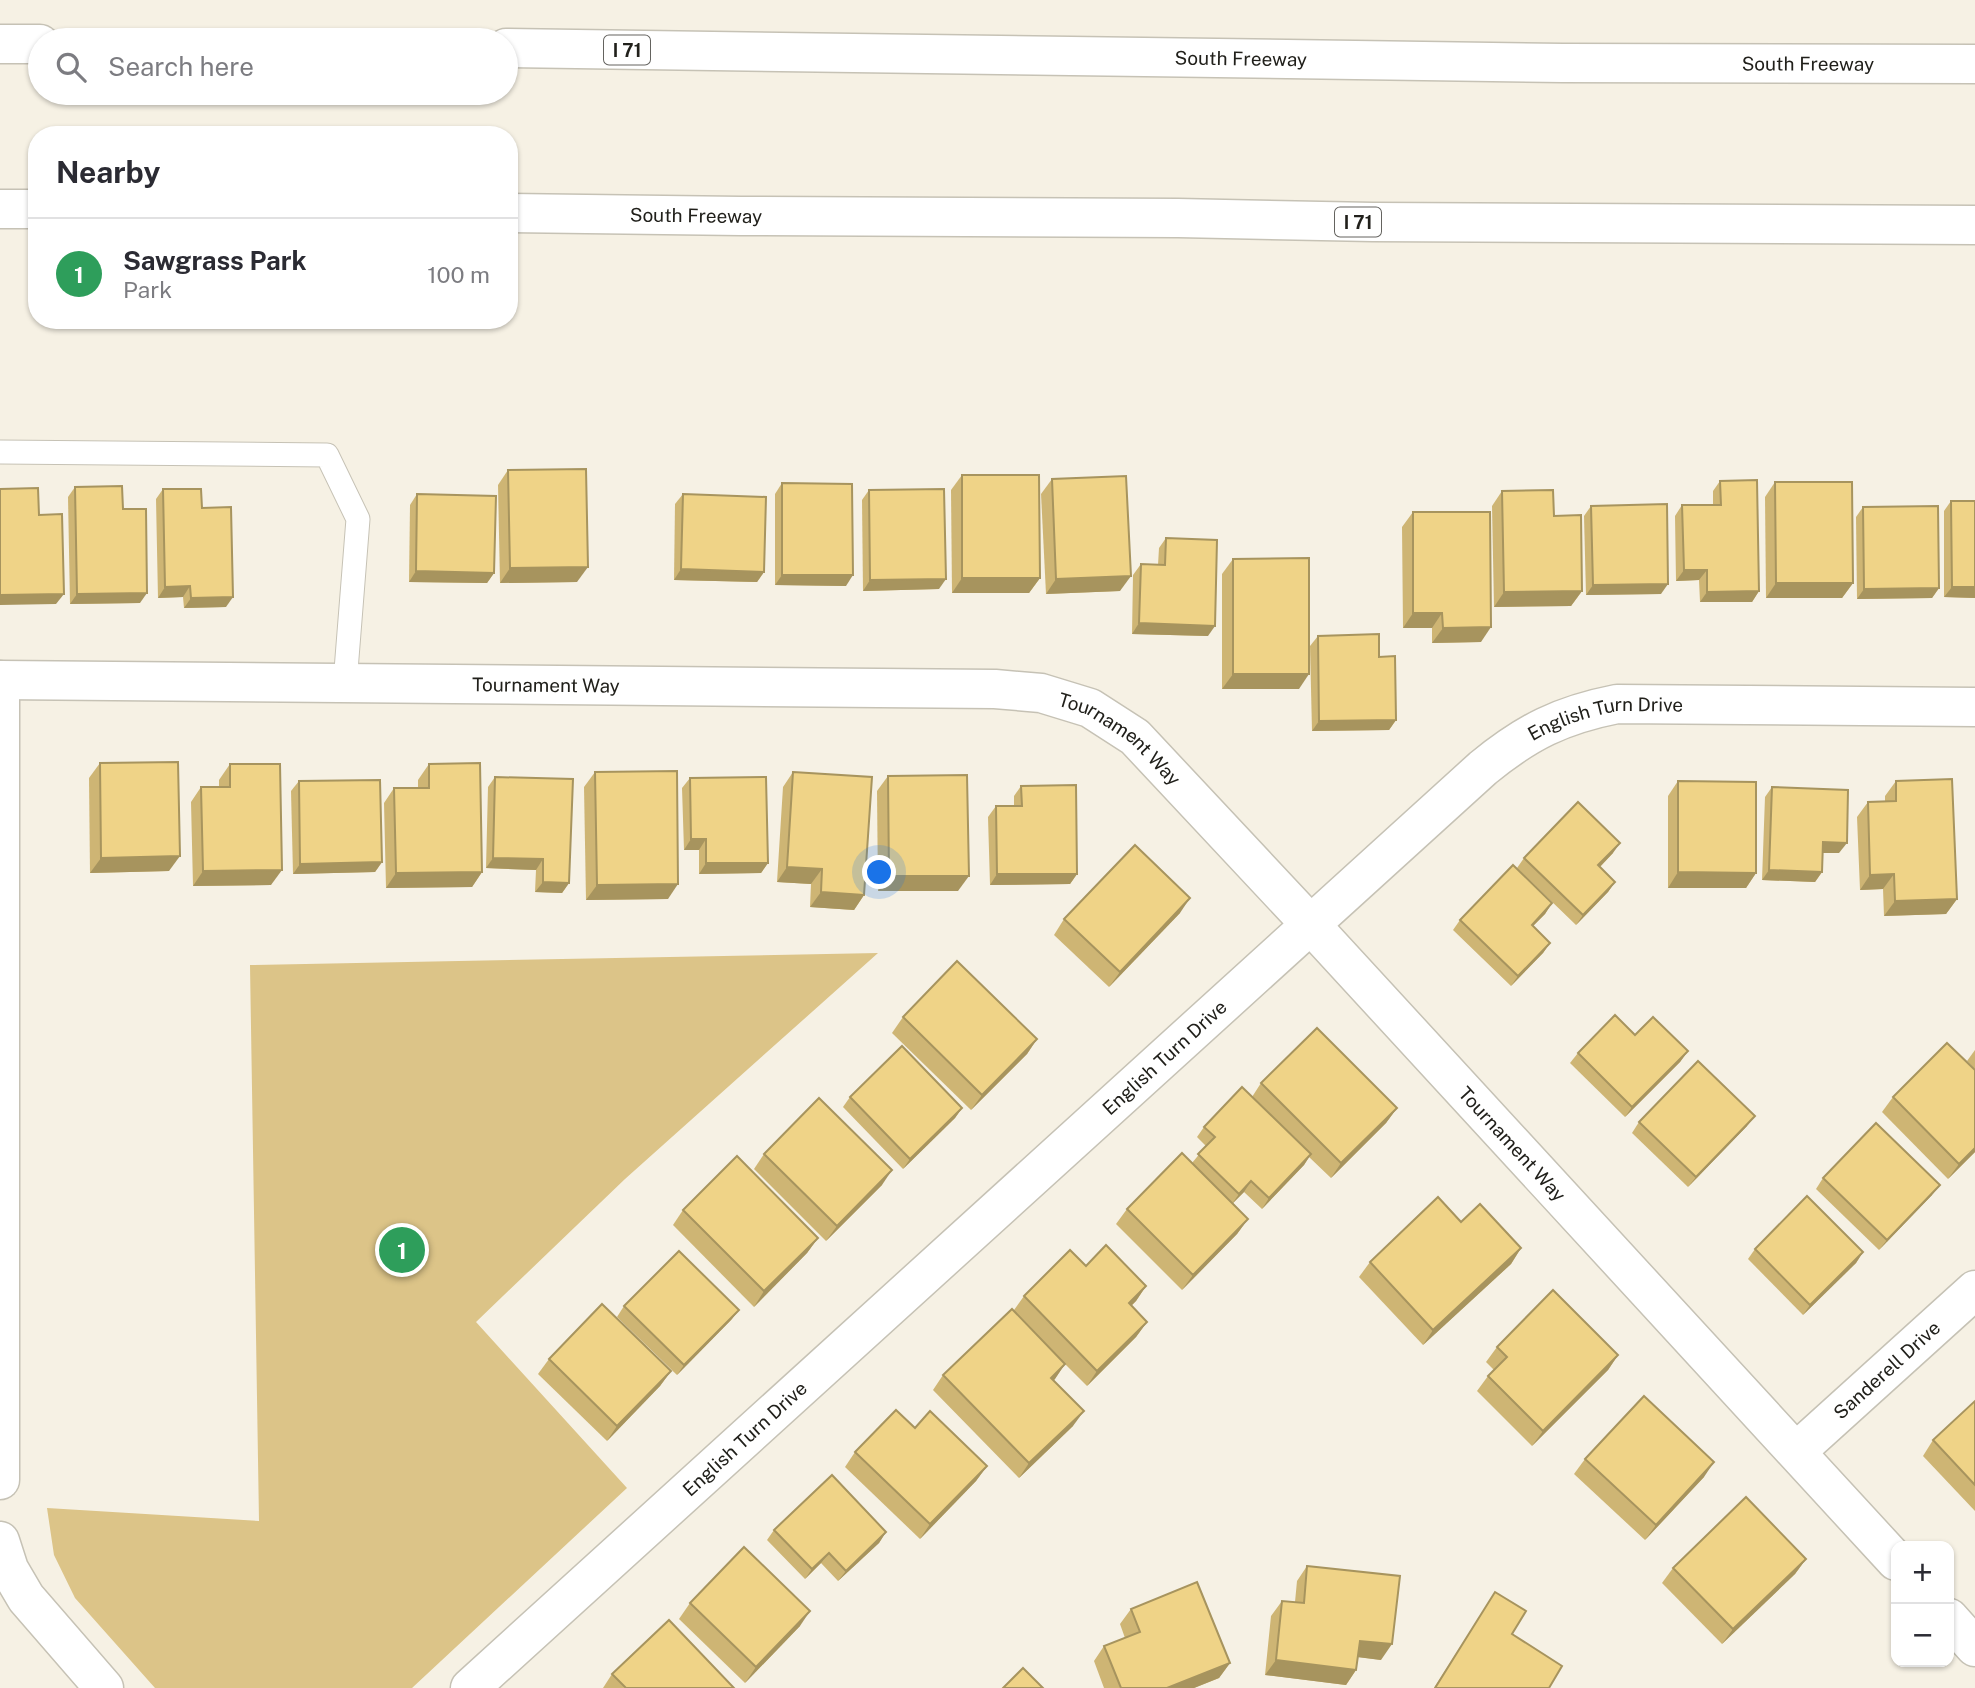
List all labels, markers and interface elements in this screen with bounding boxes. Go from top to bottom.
search box [28,28,518,105]
road number: I 71 [604,36,650,64]
street label: South Freeway [1175,46,1307,70]
icon: search [52,48,90,86]
text: Search here [108,51,254,82]
street label: South Freeway [1742,52,1874,75]
text: Nearby [56,154,160,190]
street label: South Freeway [630,204,762,227]
road number: I 71 [1335,208,1381,236]
text: Sawgrass Park [123,245,307,276]
text: 1 [74,261,84,288]
text: 100 m [427,261,490,288]
text: Park [123,276,172,303]
street label: Tournament Way [472,673,620,697]
street label: Tournament Way [1056,688,1185,790]
street label: English Turn Drive [1524,693,1683,745]
your location [862,855,896,889]
street label: English Turn Drive [1098,995,1231,1119]
street label: Tournament Way [1454,1082,1571,1206]
pin: 1 [379,1224,425,1276]
street label: Sanderell Drive [1829,1316,1944,1424]
street label: English Turn Drive [678,1377,811,1500]
map controls [1891,1541,1954,1667]
button: + [1891,1541,1954,1604]
button: − [1891,1604,1954,1667]

